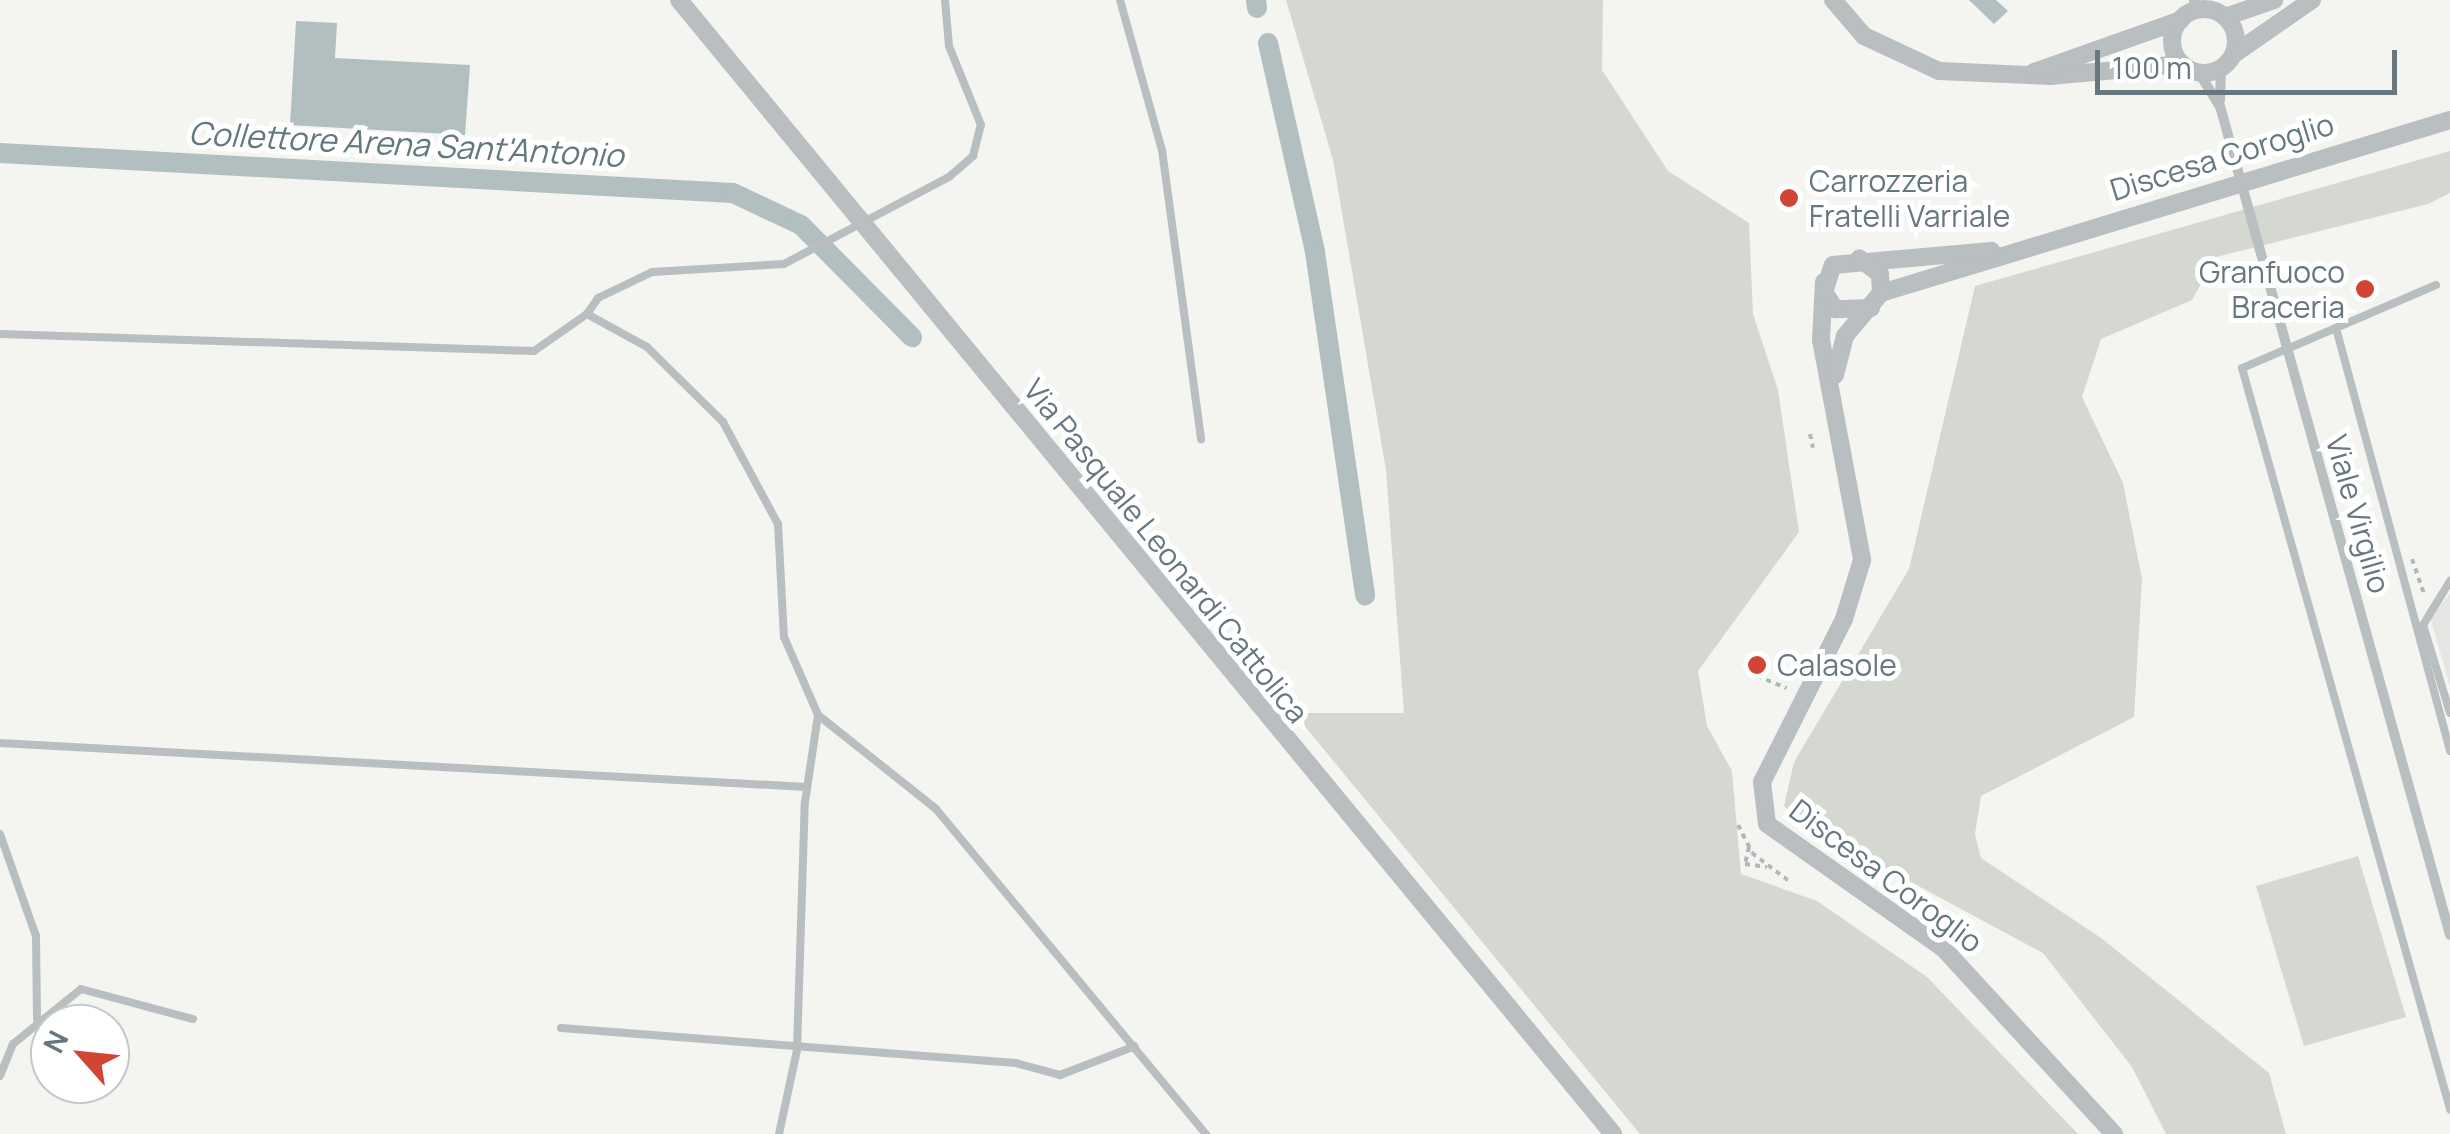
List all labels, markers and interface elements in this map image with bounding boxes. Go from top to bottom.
scale bar [2100,30,2402,92]
text: 100 m [2112,47,2192,88]
street label: Discesa Coroglio [2106,106,2338,208]
water label: Collettore Arena Sant'Antonio [188,113,624,175]
place label: Carrozzeria Fratelli Varriale [1809,163,2010,234]
marker: Carrozzeria Fratelli Varriale [1778,187,1800,209]
place label: Granfuoco Braceria [2199,254,2345,324]
marker: Granfuoco Braceria [2354,278,2376,300]
street label: Via Pasquale Leonardi Cattolica [1016,372,1316,730]
street label: Viale Virgilio [2318,431,2398,597]
place label: Calasole [1777,647,1897,683]
marker: Calasole [1746,654,1768,676]
street label: Discesa Coroglio [1783,792,1989,960]
north arrow [30,1004,130,1104]
text: N [34,1024,77,1059]

